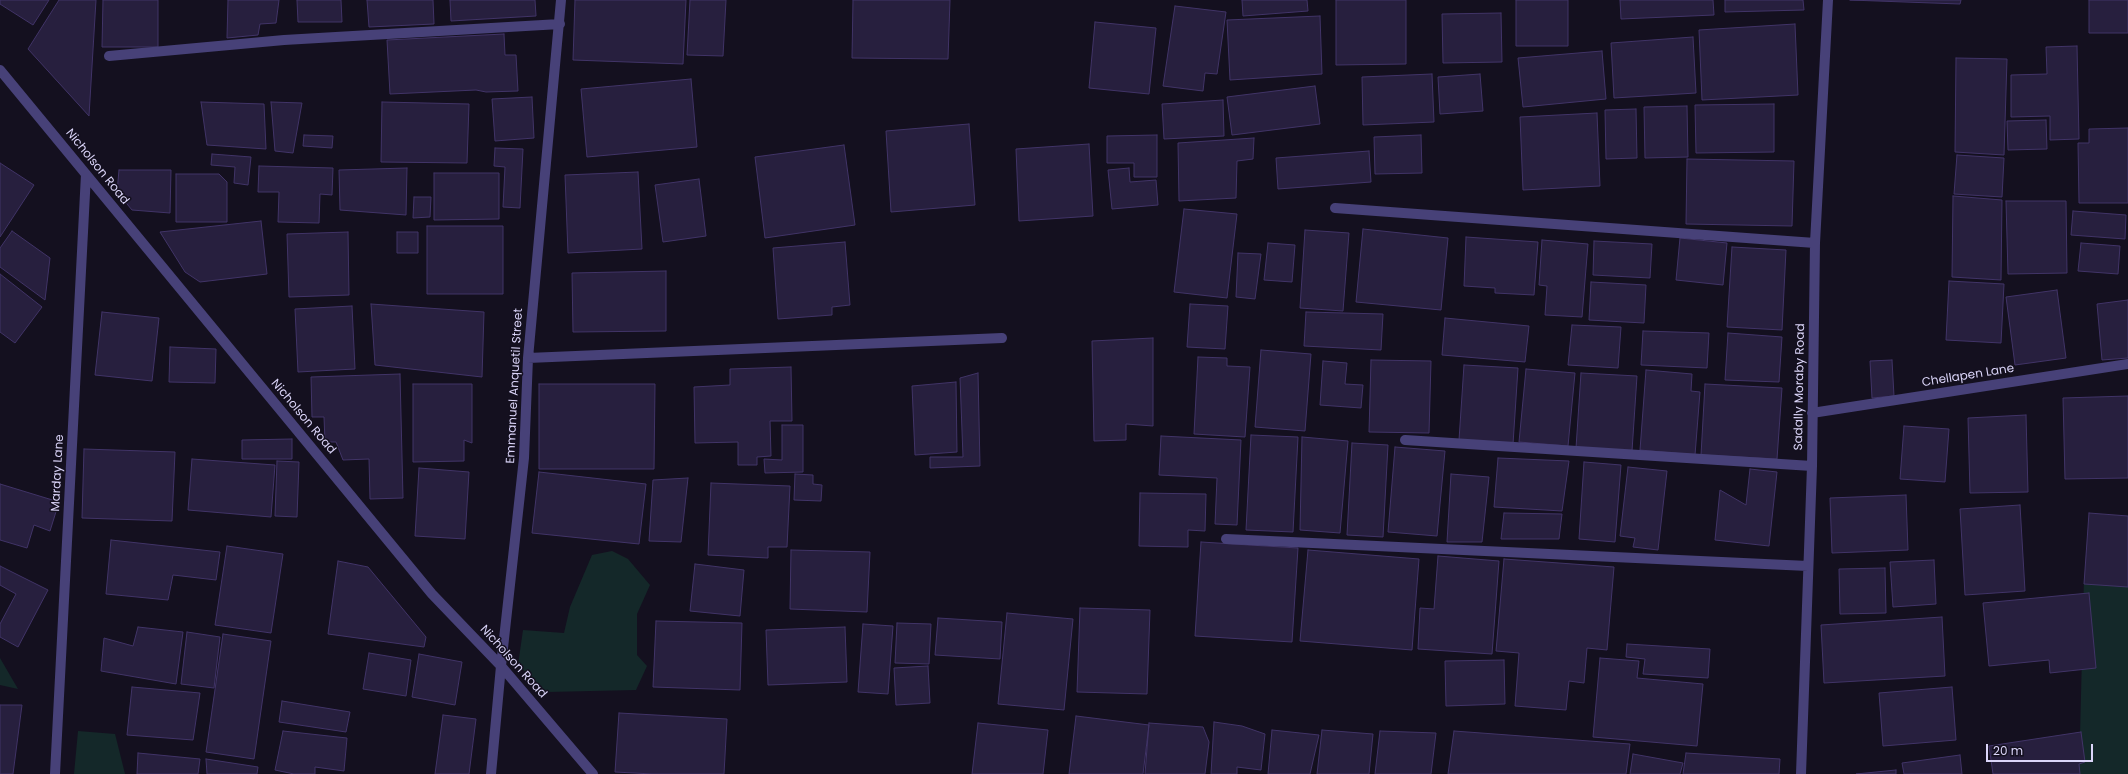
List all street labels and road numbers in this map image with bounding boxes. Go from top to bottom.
street label: Nicholson Road [62,126,132,208]
street label: Emmanuel Anquetil Street [504,308,526,464]
street label: Sadally Moraby Road [1792,323,1808,451]
street label: Chellapen Lane [1921,362,2015,390]
street label: Nicholson Road [268,377,338,457]
street label: Marday Lane [49,434,67,512]
street label: Nicholson Road [477,623,549,701]

